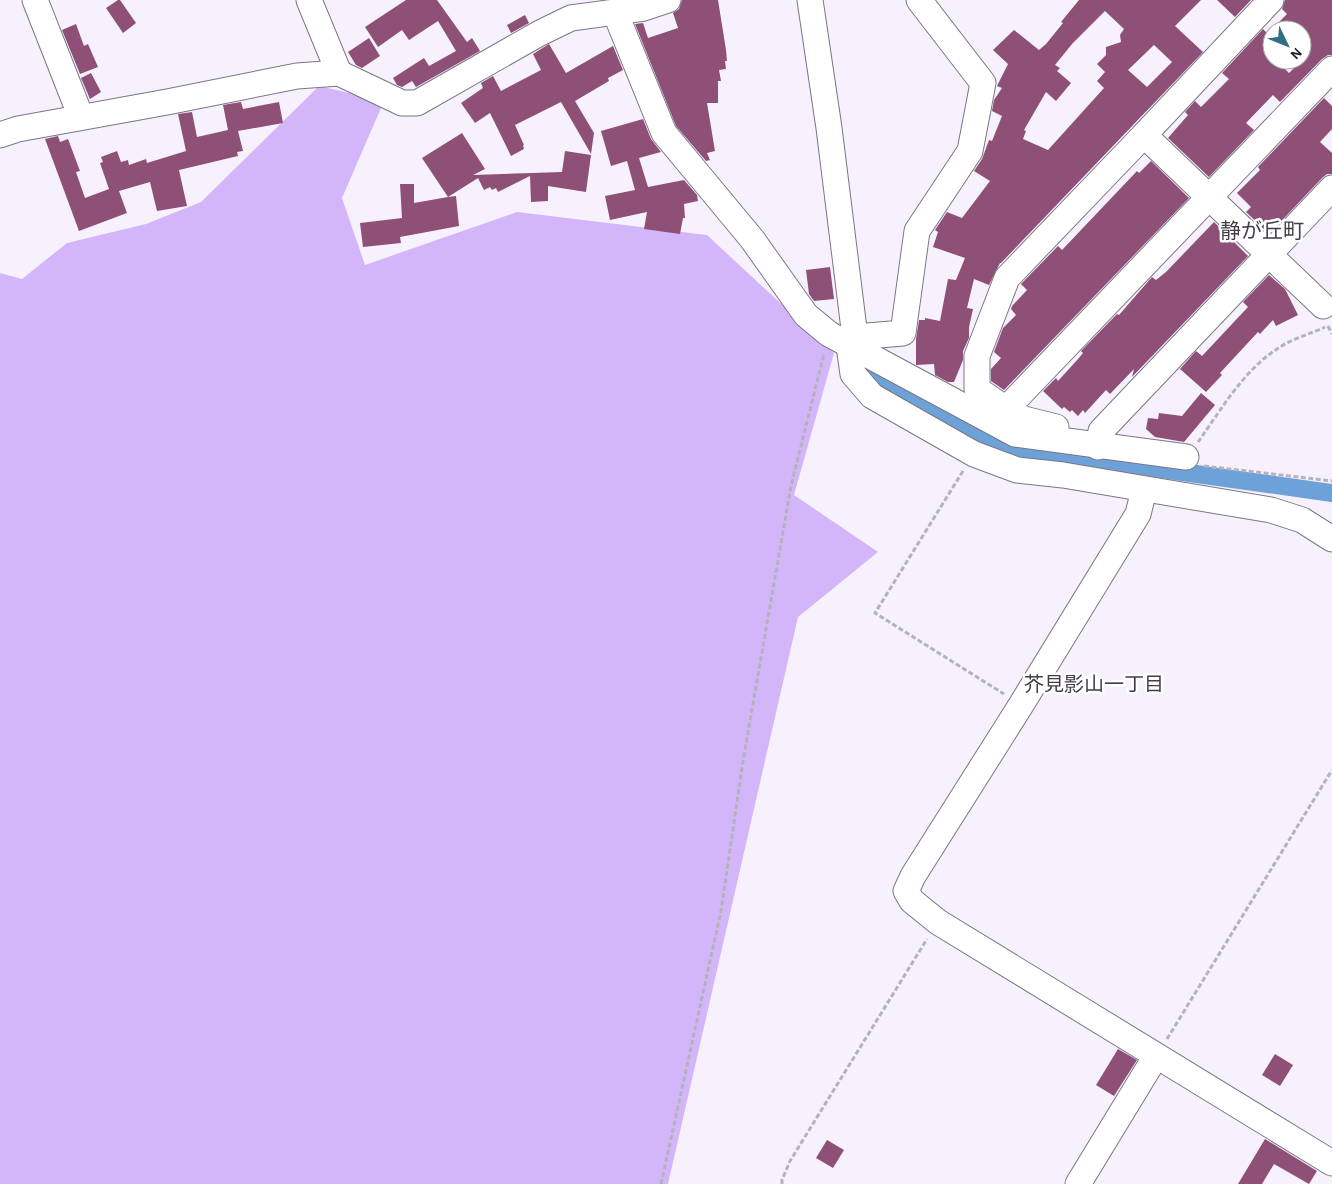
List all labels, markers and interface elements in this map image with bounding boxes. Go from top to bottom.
north arrow [1262,20,1312,70]
text: N [1287,45,1304,62]
district label: 静が丘町 [1220,220,1304,242]
district label: 芥見影山一丁目 [1024,674,1164,695]

